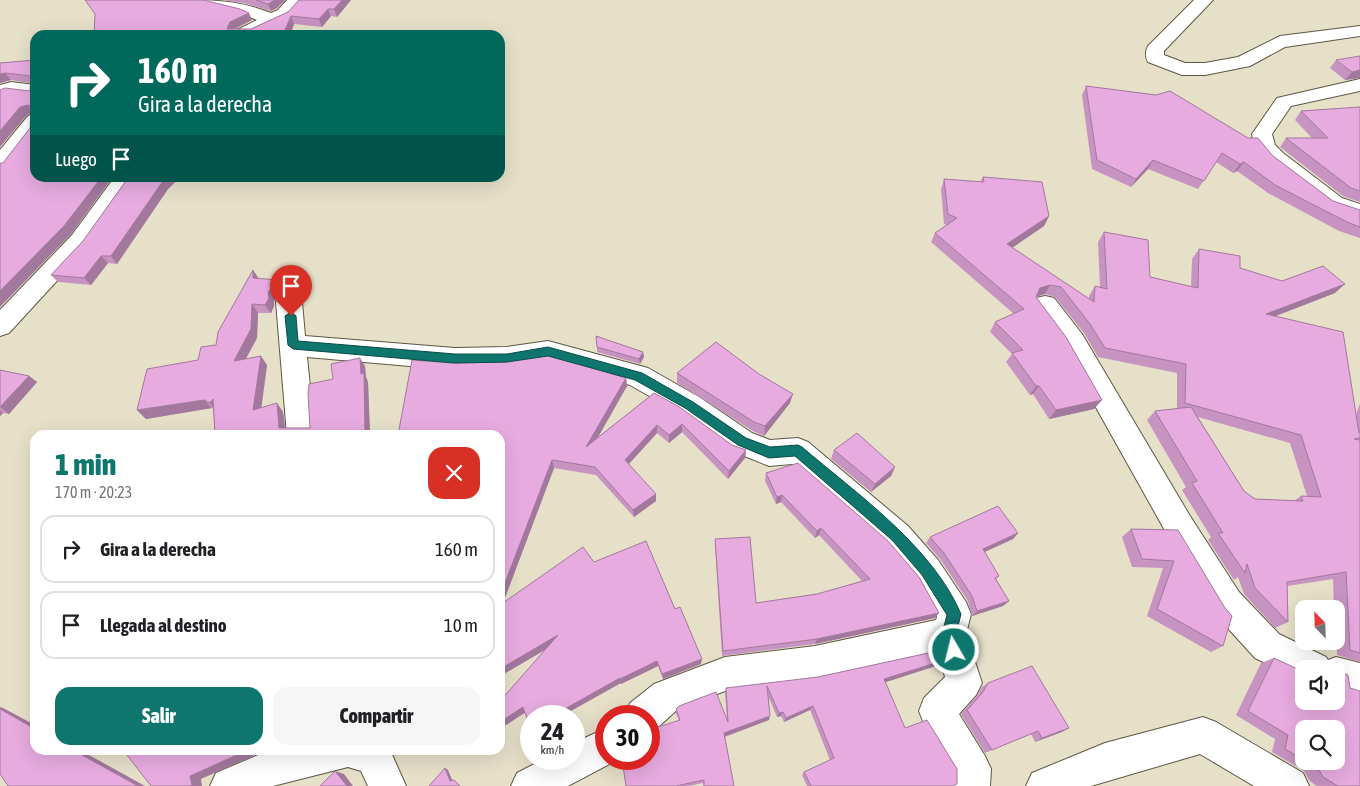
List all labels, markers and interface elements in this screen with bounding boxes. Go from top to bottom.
icon: right [55,50,120,115]
text: 160 m [138,50,217,90]
text: Gira a la derecha [138,91,272,117]
icon: arrive [107,145,135,173]
text: Luego [55,148,97,170]
pin [270,265,312,316]
icon: arrive [277,272,305,300]
text: 1 min [55,447,116,481]
button: close [428,447,480,499]
text: 170 m · 20:23 [55,483,132,501]
icon: right [57,535,85,563]
text: Gira a la derecha [100,538,216,560]
text: 160 m [435,538,478,560]
north arrow [1295,600,1345,650]
map controls [1295,600,1345,770]
icon: arrive [57,611,85,639]
text: Llegada al destino [100,614,227,636]
text: 10 m [444,614,478,636]
position arrow [927,623,979,675]
button: sound [1295,660,1345,710]
button: Salir [55,687,263,745]
button: Compartir [273,687,480,745]
speed limit sign: 30 [595,705,660,770]
text: 24 [541,717,564,745]
button: search [1295,720,1345,770]
text: km/h [541,743,564,757]

